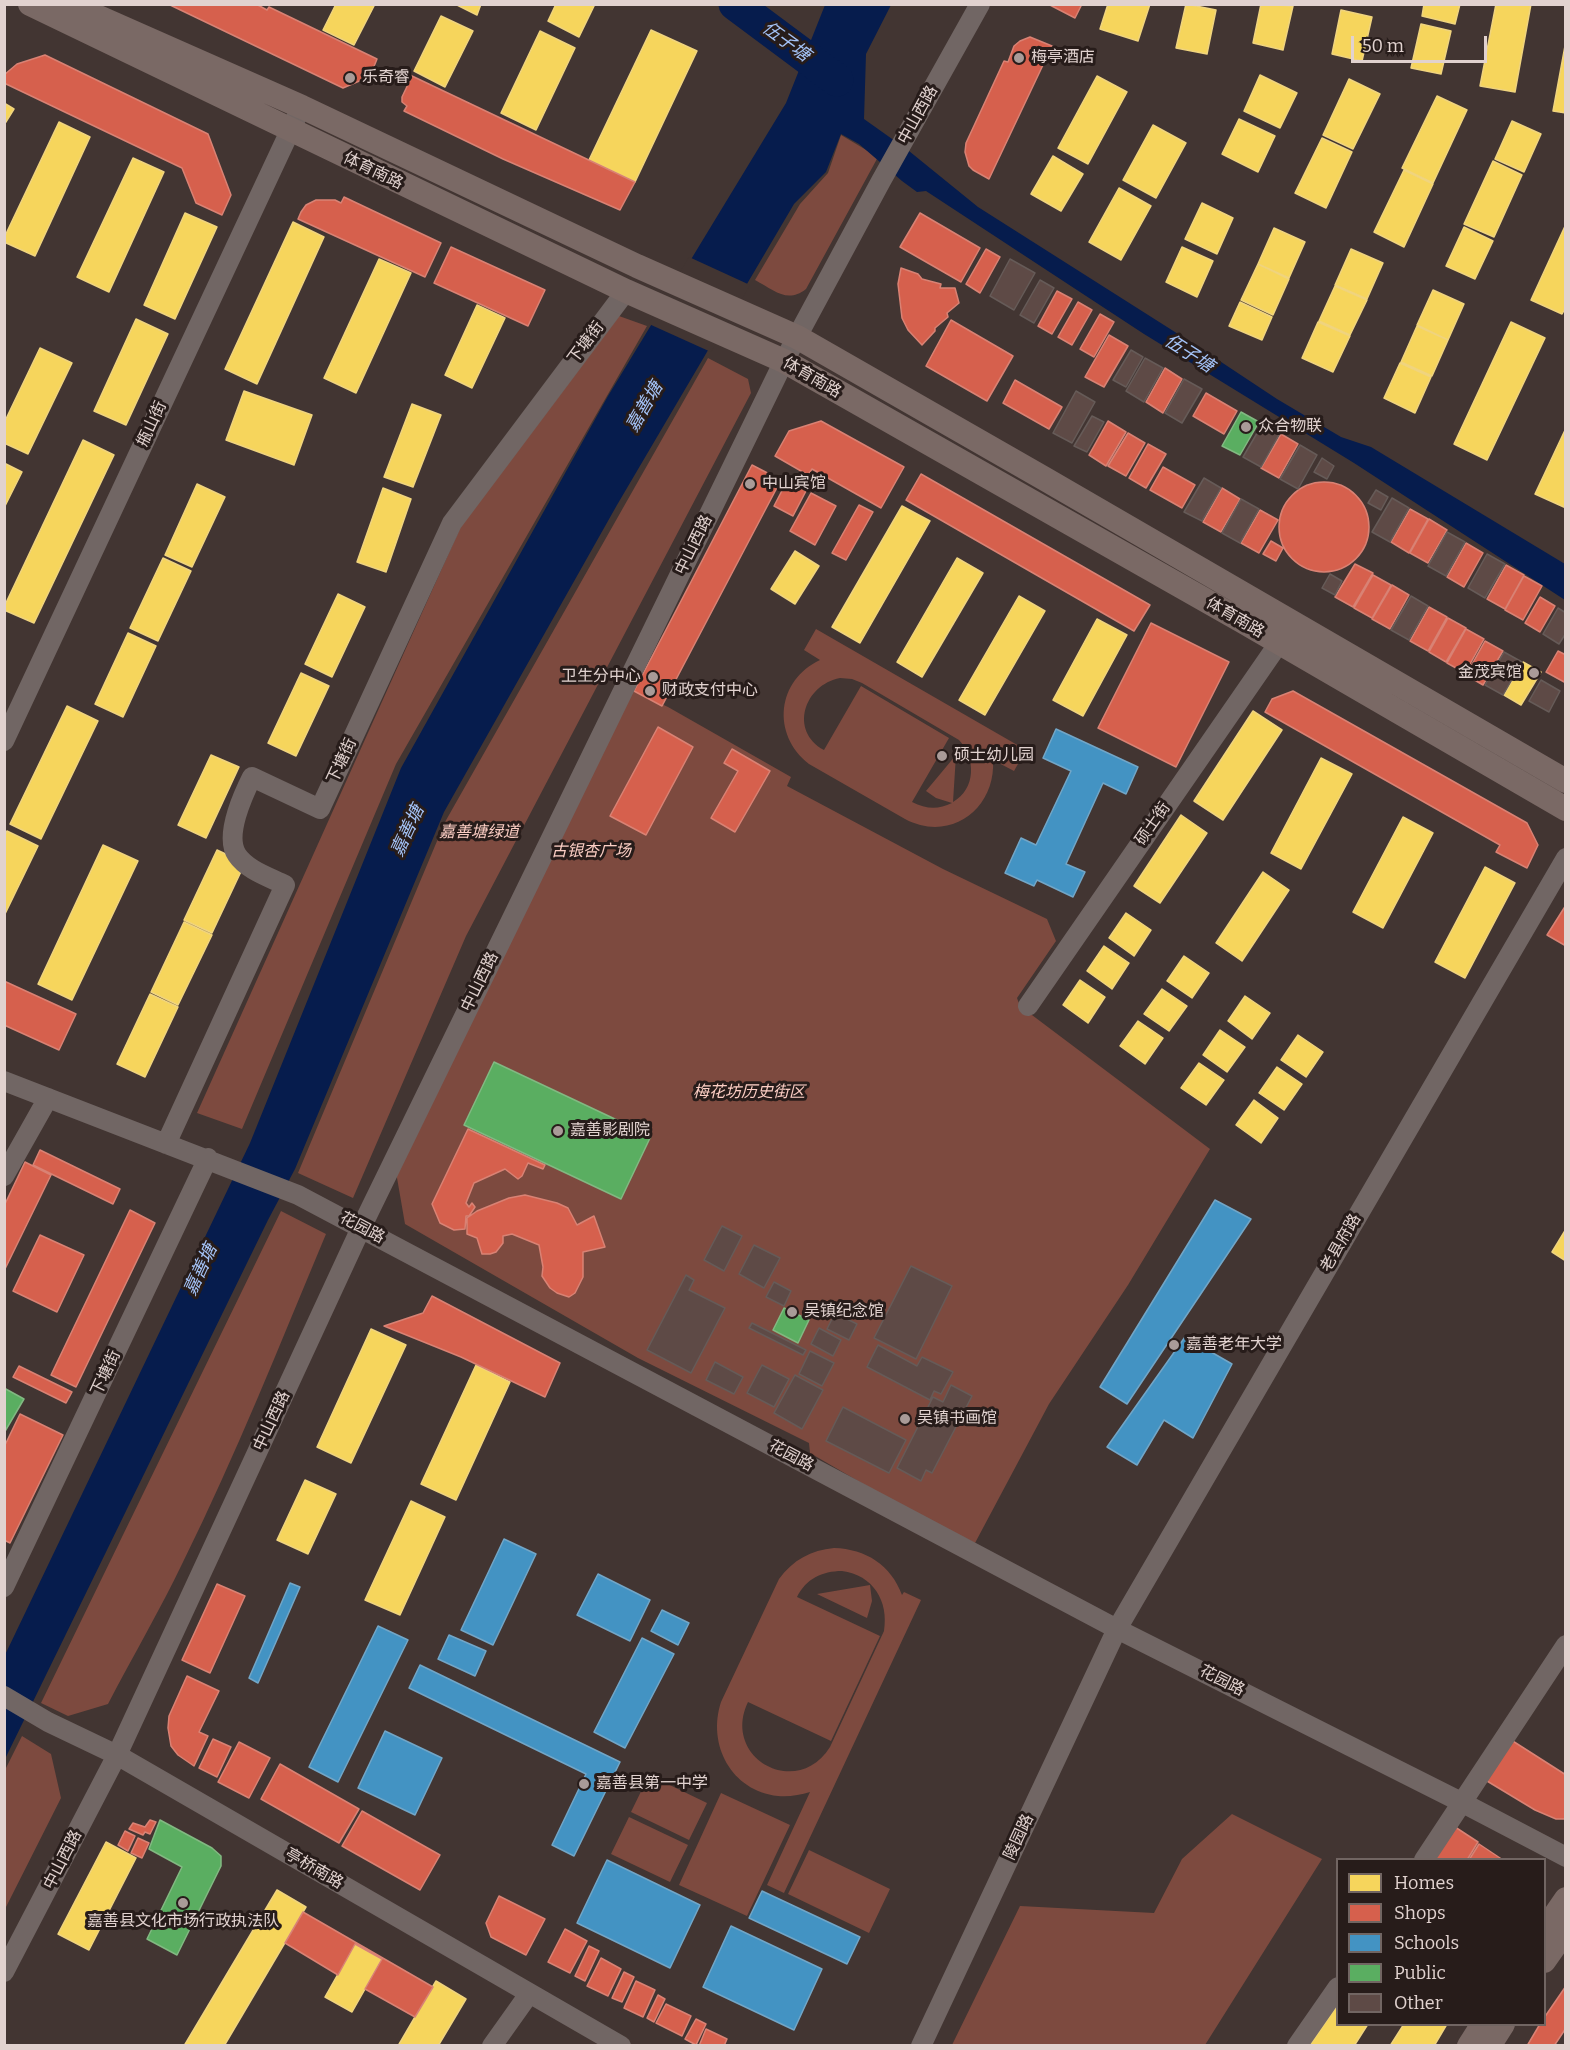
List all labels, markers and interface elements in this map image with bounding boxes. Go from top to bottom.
water label: 伍子塘 [758,17,814,67]
scale bar [1354,24,1490,62]
text: 50 m [1362,35,1404,57]
place label: 梅亭酒店 [1031,48,1095,68]
marker: 梅亭酒店 [1012,51,1026,65]
place label: 乐奇睿 [362,68,410,88]
marker: 乐奇睿 [343,71,357,85]
street label: 中山西路 [894,82,942,148]
street label: 体育南路 [340,148,406,194]
street label: 下塘街 [564,318,608,368]
water label: 伍子塘 [1160,330,1218,378]
street label: 体育南路 [779,354,845,402]
water label: 嘉善塘 [622,378,668,436]
street label: 甁山街 [133,398,171,450]
place label: 众合物联 [1258,417,1322,437]
marker: 众合物联 [1239,420,1253,434]
place label: 中山宾馆 [762,474,826,494]
marker: 中山宾馆 [743,477,757,491]
street label: 中山西路 [671,512,717,578]
street label: 体育南路 [1202,594,1268,642]
place label: 金茂宾馆 [1458,663,1522,683]
marker: 金茂宾馆 [1527,666,1541,680]
place label: 卫生分中心 [561,667,641,687]
marker: 卫生分中心 [646,670,660,684]
place label: 财政支付中心 [662,681,758,701]
marker: 财政支付中心 [643,684,657,698]
street label: 下塘街 [323,735,361,787]
place label: 硕士幼儿园 [954,746,1034,766]
marker: 硕士幼儿园 [935,749,949,763]
street label: 硕士街 [1131,799,1175,849]
water label: 嘉善塘 [387,802,429,860]
park label: 嘉善塘绿道 [439,823,519,843]
park label: 古银杏广场 [551,842,631,862]
street label: 中山西路 [457,949,503,1015]
park label: 梅花坊历史街区 [693,1083,805,1103]
place label: 嘉善影剧院 [570,1121,650,1141]
marker: 嘉善影剧院 [551,1124,565,1138]
street label: 花园路 [336,1208,388,1248]
street label: 老县府路 [1317,1210,1365,1276]
water label: 嘉善塘 [180,1241,222,1299]
place label: 吴镇纪念馆 [804,1302,884,1322]
marker: 吴镇纪念馆 [785,1305,799,1319]
place label: 嘉善老年大学 [1186,1335,1282,1355]
marker: 嘉善老年大学 [1167,1338,1181,1352]
street label: 下塘街 [87,1347,125,1399]
street label: 中山西路 [250,1388,294,1454]
place label: 吴镇书画馆 [917,1409,997,1429]
marker: 吴镇书画馆 [898,1412,912,1426]
street label: 花园路 [765,1436,817,1476]
street label: 花园路 [1196,1662,1248,1700]
place label: 嘉善县第一中学 [596,1774,708,1794]
marker: 嘉善县第一中学 [577,1777,591,1791]
street label: 陵园路 [1000,1811,1038,1863]
street label: 中山西路 [40,1827,86,1893]
street label: 亭桥南路 [281,1845,347,1893]
legend [1336,1858,1546,2026]
text: Homes [1394,1872,1454,1894]
marker: 嘉善县文化市场行政执法队 [176,1896,190,1910]
text: Shops [1394,1902,1446,1924]
place label: 嘉善县文化市场行政执法队 [87,1912,279,1932]
text: Schools [1394,1932,1459,1954]
text: Public [1394,1962,1446,1984]
text: Other [1394,1992,1443,2014]

